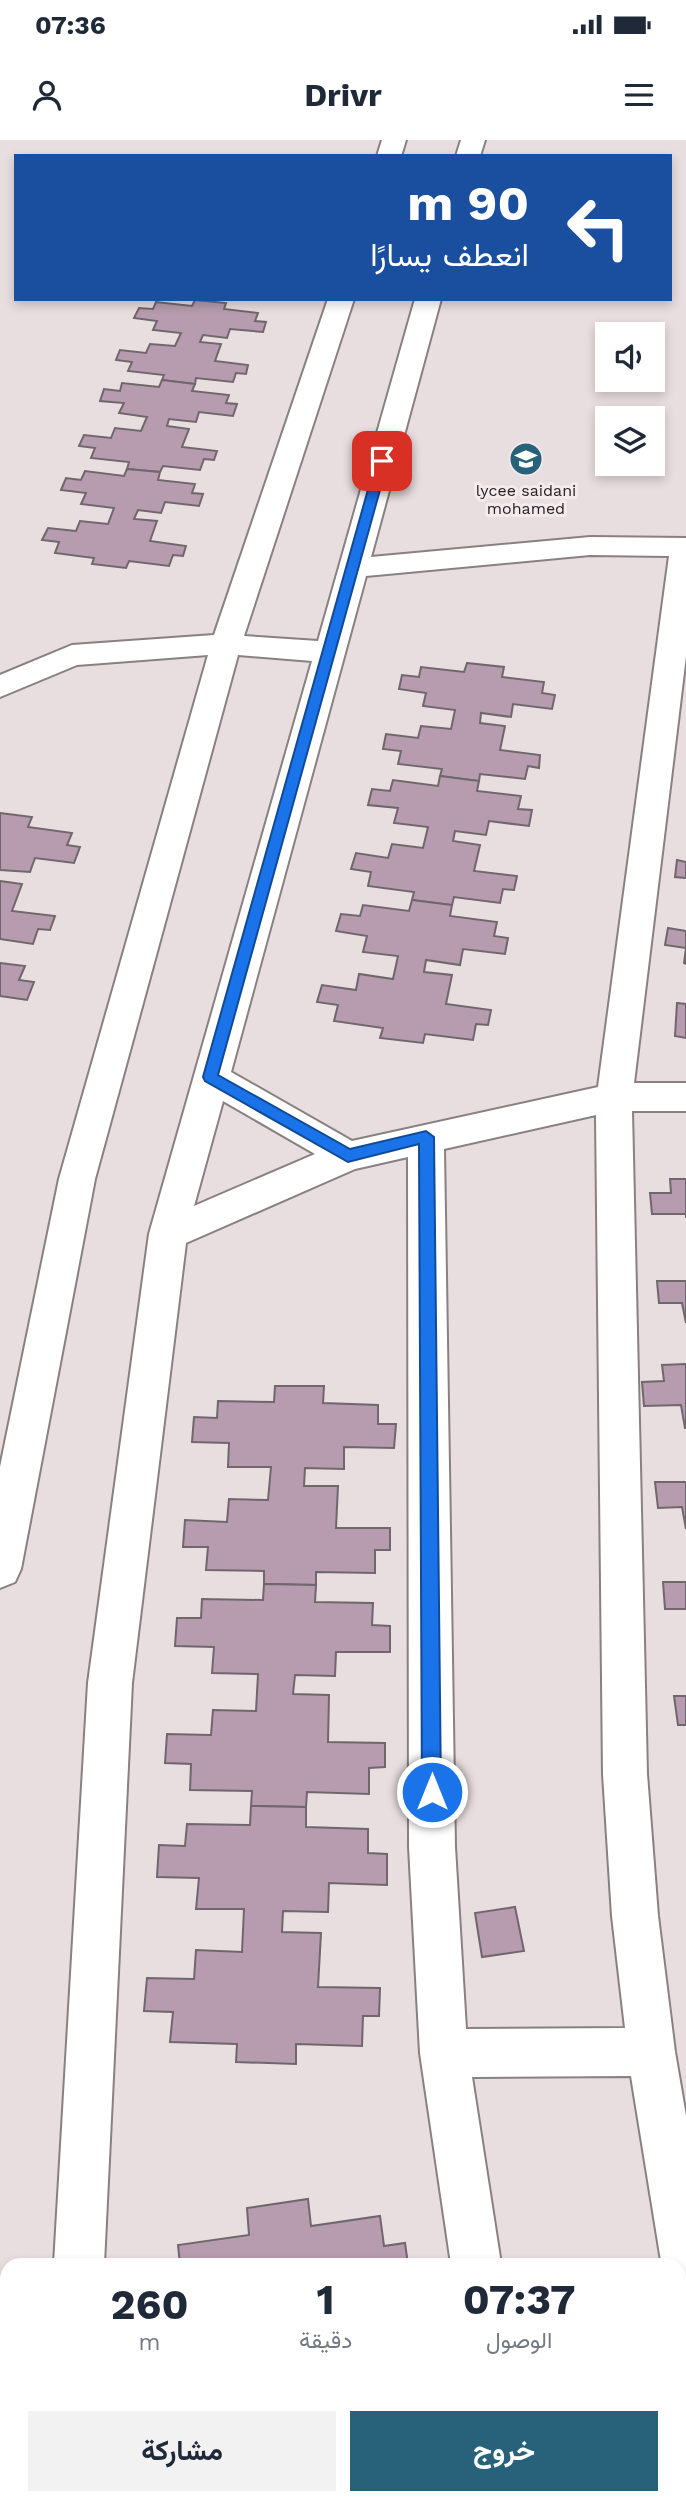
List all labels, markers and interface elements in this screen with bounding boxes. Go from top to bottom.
text: 07:36 [35,10,106,40]
icon: person [28,76,66,114]
text: Drivr [304,76,382,114]
icon: menu [620,76,658,114]
text: 90 m [407,174,529,232]
icon: left [553,182,644,273]
text: انعطف يسارًا [370,236,529,274]
map controls [595,322,665,476]
button: sound [595,322,665,392]
button: layers [595,406,665,476]
pin [352,431,412,491]
school or university icon: lycee saidani mohamed [507,440,545,478]
icon: arrive [363,442,401,480]
place label: lycee saidani mohamed [476,481,576,518]
position arrow [395,1755,469,1829]
text: 1 [317,2275,335,2324]
text: 07:37 [463,2275,575,2324]
text: 260 [111,2280,188,2329]
text: دقيقة [299,2327,352,2354]
text: الوصول [486,2327,552,2354]
text: m [139,2329,160,2356]
button: مشاركة [28,2411,336,2491]
button: خروج [350,2411,658,2491]

